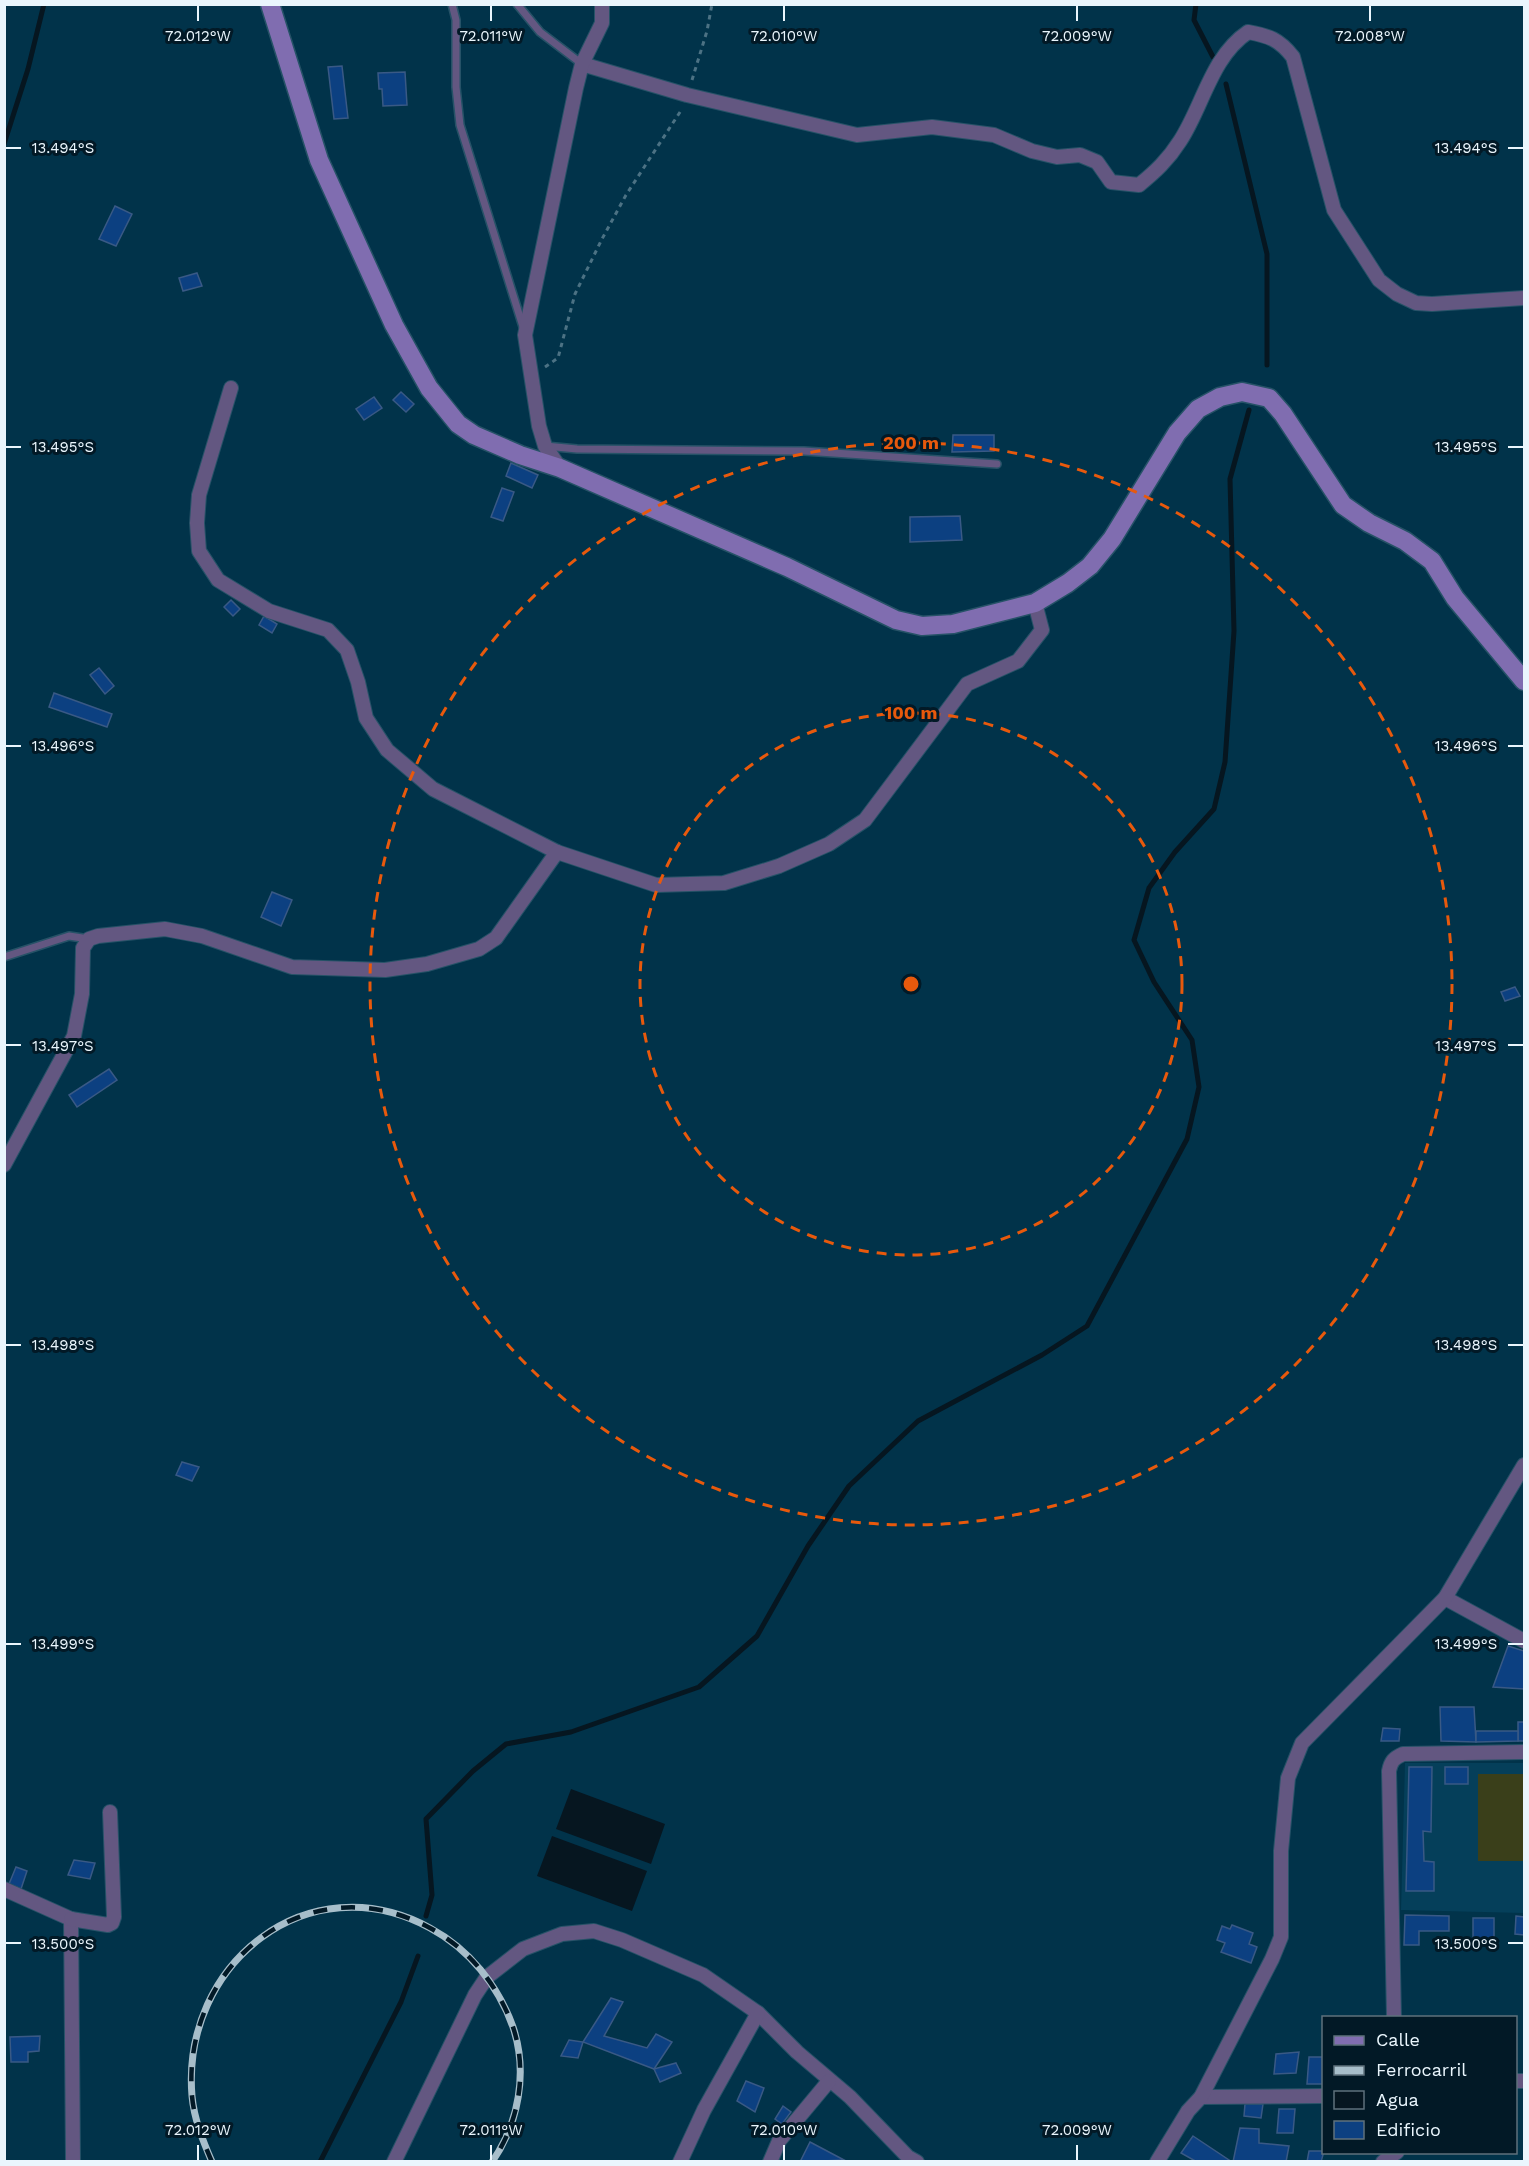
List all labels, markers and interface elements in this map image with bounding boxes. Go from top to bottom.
text: 72.012°W [165,27,231,45]
text: 72.011°W [459,27,523,45]
text: 72.010°W [751,27,817,45]
text: 72.009°W [1042,27,1112,45]
text: 72.008°W [1335,27,1405,45]
text: 13.494°S [32,139,94,157]
text: 13.494°S [1435,139,1497,157]
text: 200 m [883,432,939,453]
text: 13.495°S [32,438,94,456]
text: 13.495°S [1435,438,1497,456]
text: 100 m [884,702,938,723]
text: 13.496°S [32,737,94,755]
text: 13.496°S [1435,737,1497,755]
centre of rings [901,974,921,994]
text: 13.497°S [32,1037,94,1055]
text: 13.497°S [1435,1037,1497,1055]
text: 13.498°S [32,1336,94,1354]
text: 13.498°S [1435,1336,1497,1354]
text: 13.499°S [32,1635,94,1653]
text: 13.499°S [1435,1635,1497,1653]
text: 13.500°S [32,1935,94,1953]
text: 13.500°S [1435,1935,1497,1953]
legend [1322,2016,1517,2154]
text: Calle [1376,2029,1420,2050]
text: Ferrocarril [1376,2059,1467,2080]
text: Agua [1376,2089,1419,2110]
text: Edificio [1376,2119,1441,2140]
text: 72.012°W [165,2121,231,2139]
text: 72.011°W [459,2121,523,2139]
text: 72.010°W [751,2121,817,2139]
text: 72.009°W [1042,2121,1112,2139]

